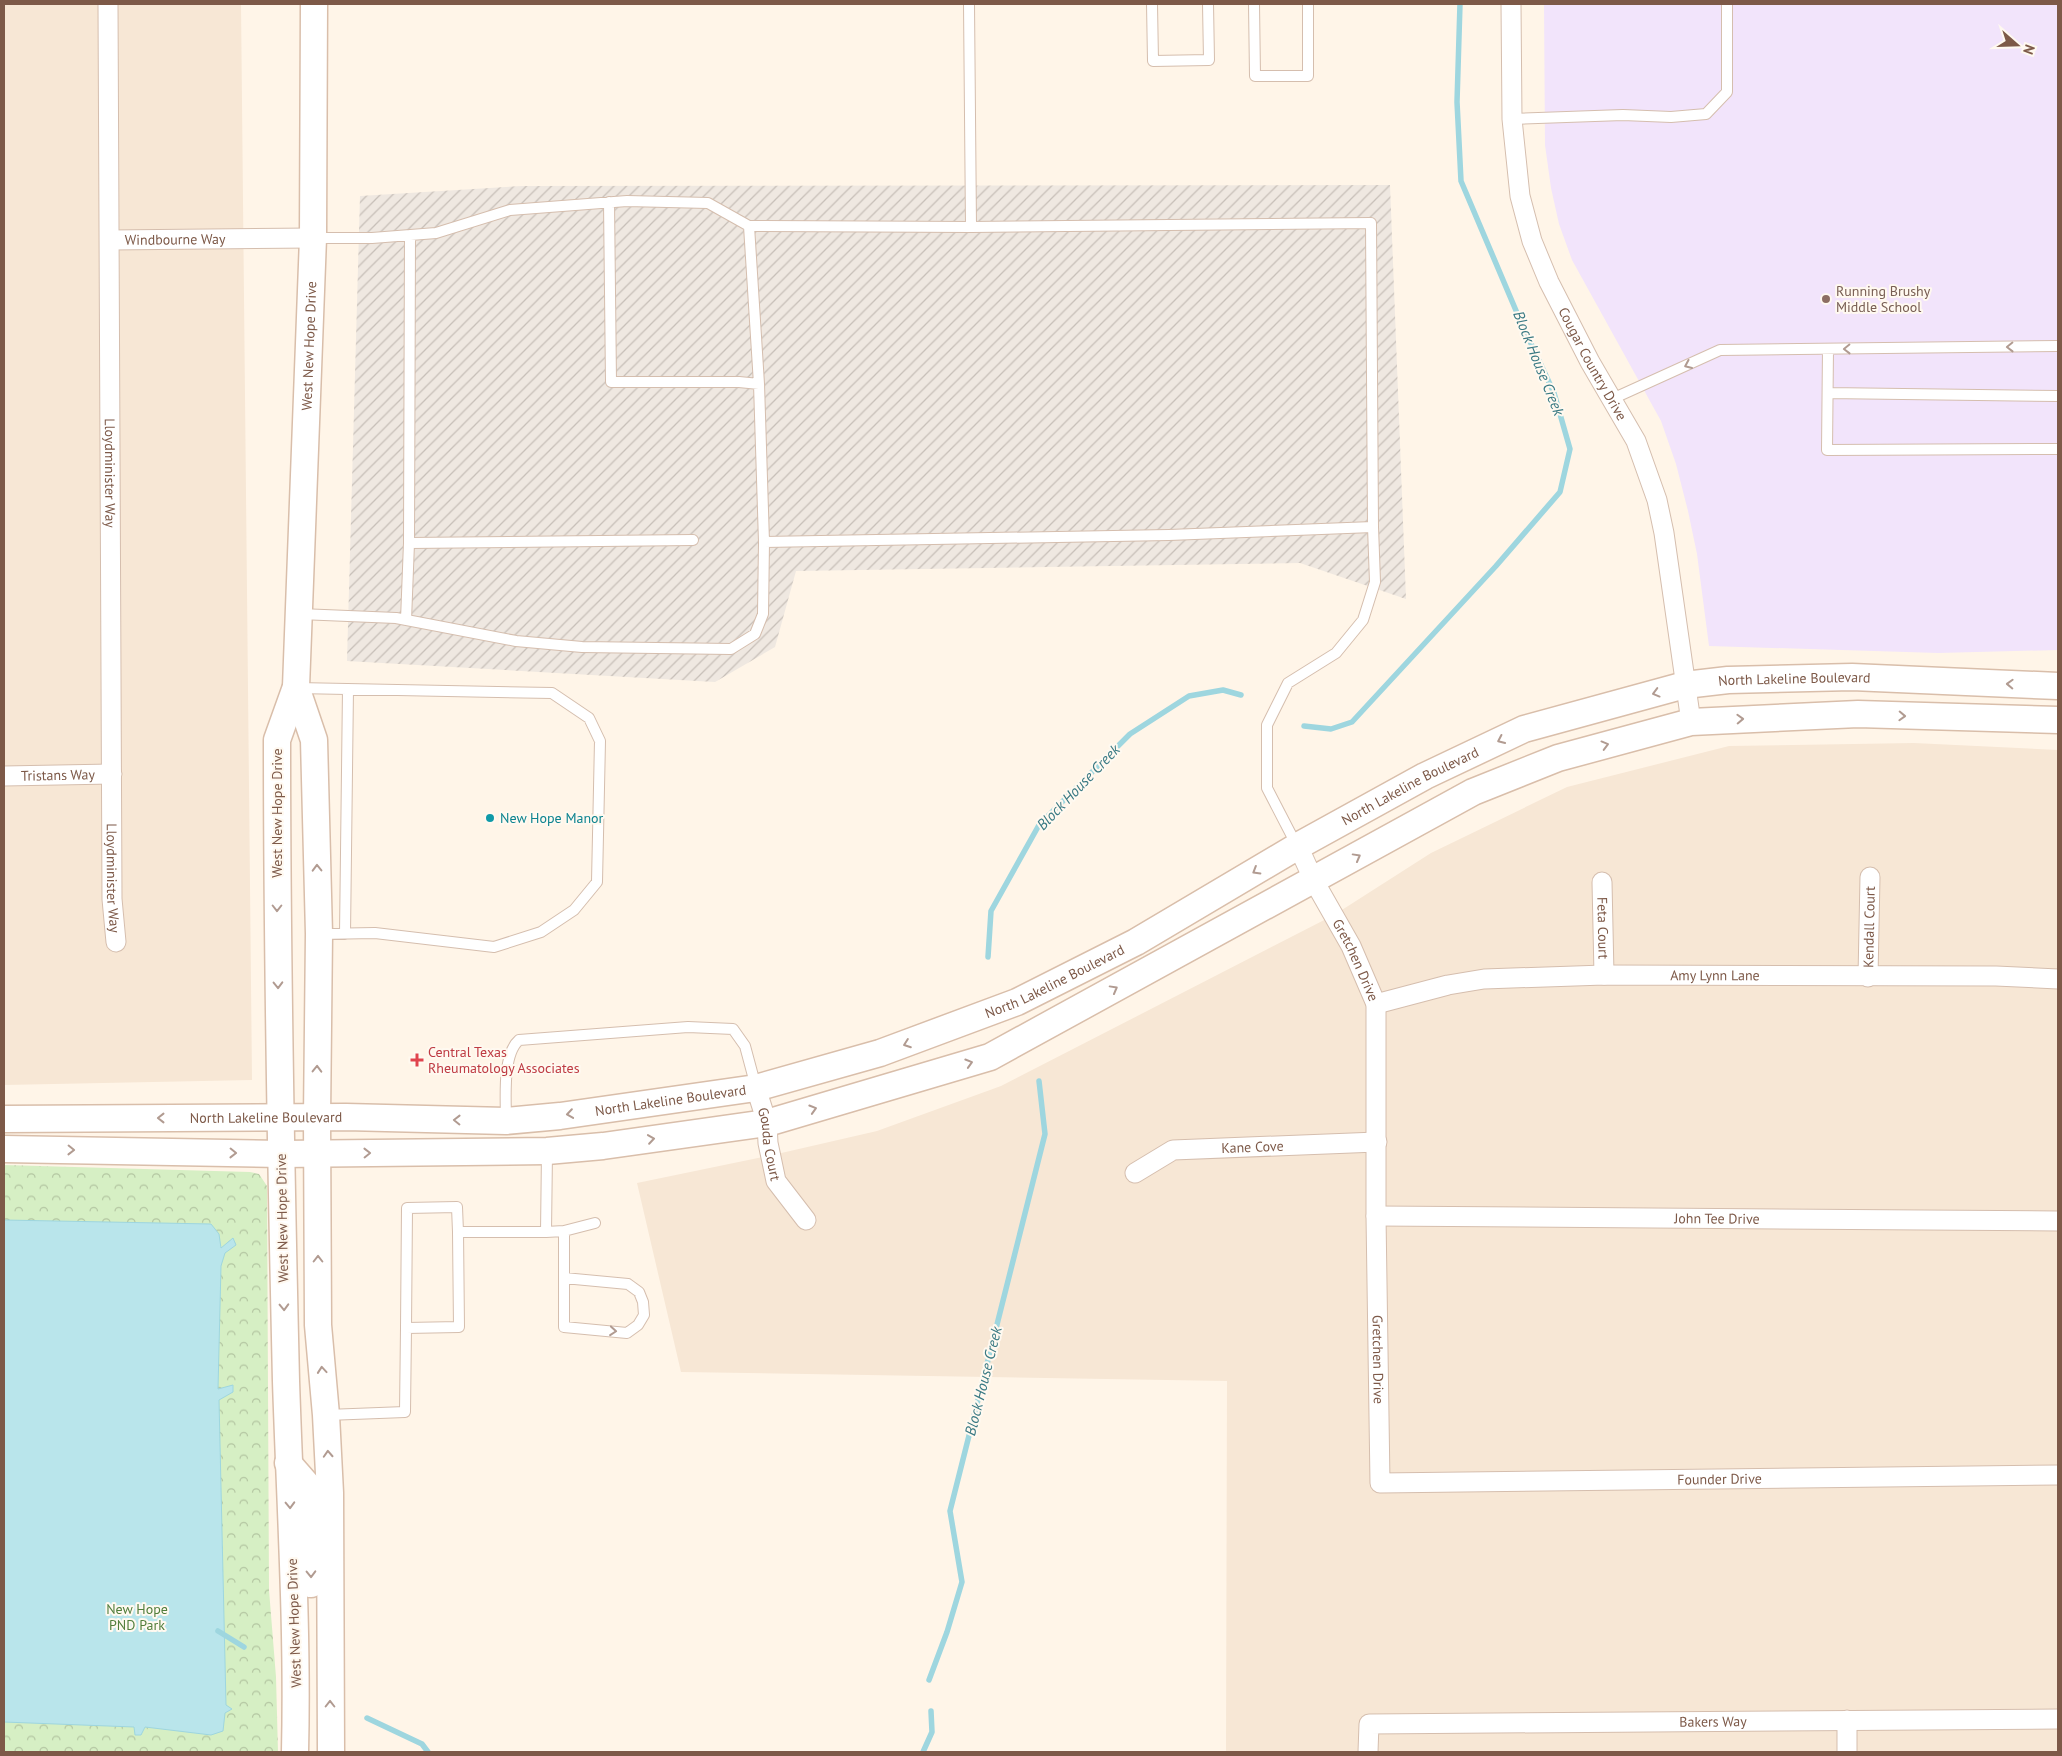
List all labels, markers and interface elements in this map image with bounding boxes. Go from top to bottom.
north arrow [1992,20,2042,70]
text: N [2019,42,2039,57]
street label: Windbourne Way [125,230,226,249]
street label: West New Hope Drive [297,281,320,411]
place label: Running Brushy Middle School [1836,282,1931,316]
marker: Running Brushy Middle School [1820,293,1832,305]
street label: Cougar Country Drive [1554,304,1631,424]
water label: Block House Creek [1509,308,1569,419]
one-way arrow [2005,342,2013,352]
one-way arrow [1843,344,1850,354]
one-way arrow [1684,359,1693,369]
street label: Lloydminister Way [101,418,119,528]
street label: North Lakeline Boulevard [1717,668,1871,690]
one-way arrow [2005,679,2013,689]
one-way arrow [1652,687,1661,697]
one-way arrow [1898,710,1906,721]
one-way arrow [1736,714,1744,725]
one-way arrow [1497,734,1506,744]
water label: Block House Creek [1032,739,1124,834]
one-way arrow [1601,740,1610,751]
street label: North Lakeline Boulevard [1338,743,1482,829]
street label: West New Hope Drive [268,748,286,878]
street label: Tristans Way [21,765,96,785]
place label: New Hope Manor [500,809,604,827]
marker: New Hope Manor [484,812,496,824]
street label: Lloydminister Way [103,823,124,934]
one-way arrow [1351,853,1360,863]
one-way arrow [312,864,323,872]
one-way arrow [1252,865,1261,875]
street label: Kendall Court [1859,886,1879,968]
street label: Feta Court [1593,897,1613,960]
one-way arrow [272,904,282,912]
street label: Gretchen Drive [1328,916,1383,1004]
street label: North Lakeline Boulevard [982,940,1127,1022]
street label: Amy Lynn Lane [1670,966,1760,984]
one-way arrow [273,982,283,990]
one-way arrow [1108,986,1117,996]
one-way arrow [903,1038,912,1048]
place label: Central Texas Rheumatology Associates [428,1043,580,1077]
marker: Central Texas Rheumatology Associates [410,1053,424,1067]
one-way arrow [965,1058,973,1068]
one-way arrow [312,1065,322,1073]
street label: North Lakeline Boulevard [594,1081,747,1120]
street label: Gouda Court [754,1105,785,1183]
one-way arrow [809,1105,817,1115]
street label: North Lakeline Boulevard [190,1108,342,1127]
one-way arrow [565,1108,573,1119]
one-way arrow [157,1113,164,1123]
one-way arrow [453,1115,460,1125]
one-way arrow [647,1135,655,1145]
street label: Kane Cove [1221,1137,1284,1157]
one-way arrow [68,1145,75,1155]
one-way arrow [230,1148,238,1158]
one-way arrow [364,1148,371,1158]
street label: West New Hope Drive [272,1153,292,1283]
street label: John Tee Drive [1673,1209,1760,1228]
one-way arrow [313,1254,323,1262]
one-way arrow [279,1304,290,1312]
street label: Gretchen Drive [1368,1315,1388,1404]
water label: Block House Creek [960,1323,1006,1437]
one-way arrow [609,1326,617,1337]
one-way arrow [317,1365,328,1373]
one-way arrow [323,1449,333,1457]
street label: Founder Drive [1677,1469,1762,1488]
one-way arrow [285,1502,295,1509]
street label: West New Hope Drive [283,1558,305,1688]
one-way arrow [305,1570,316,1578]
park label: New Hope PND Park [106,1600,168,1634]
one-way arrow [325,1699,335,1707]
street label: Bakers Way [1679,1712,1747,1731]

